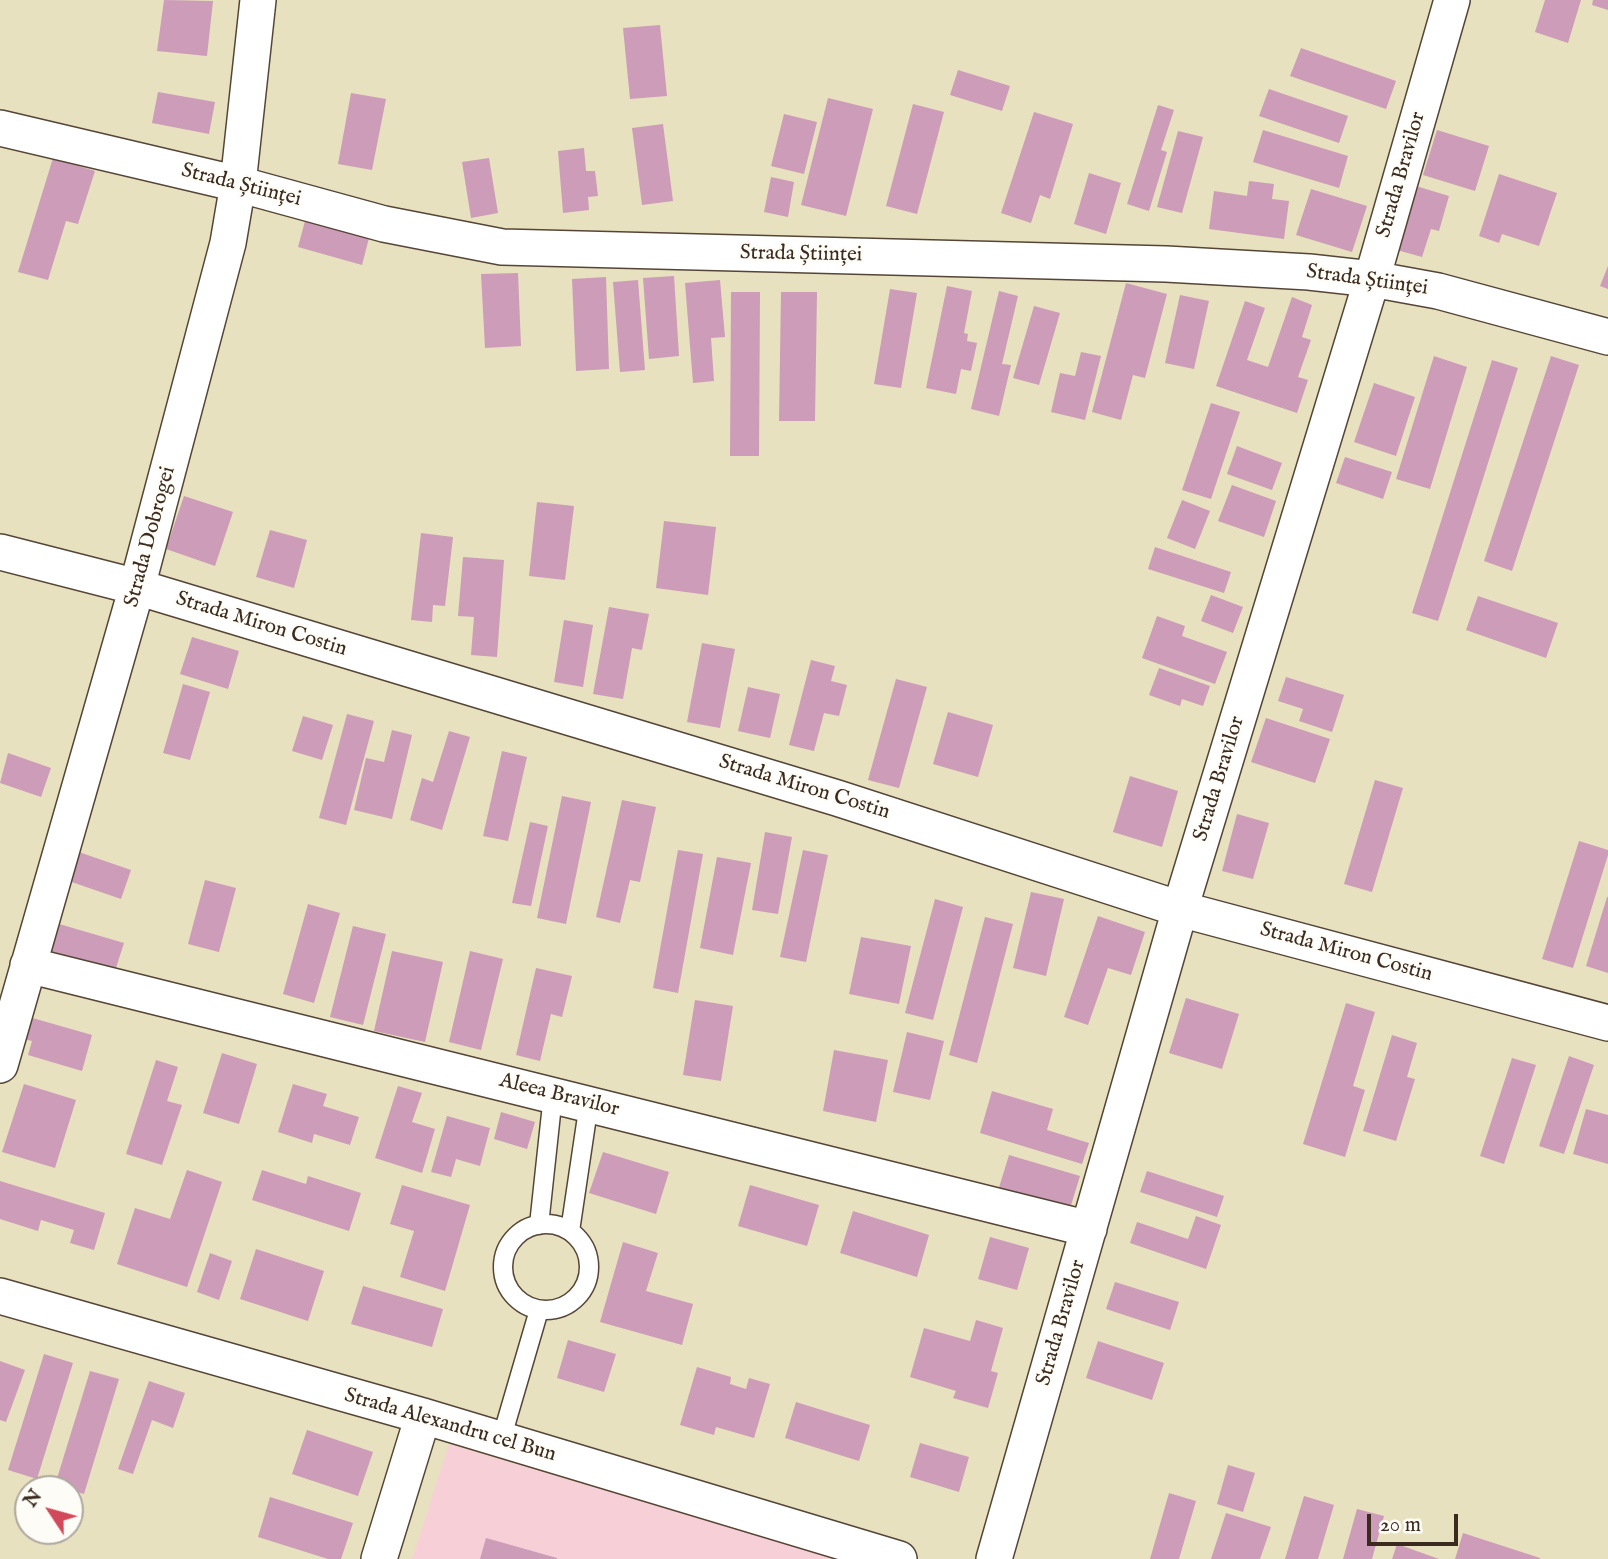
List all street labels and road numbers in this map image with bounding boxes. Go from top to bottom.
street label: Strada Bravilor [1372,109,1432,241]
street label: Strada Științei [179,159,303,213]
street label: Strada Științei [740,241,862,269]
street label: Strada Științei [1305,260,1429,302]
street label: Strada Dobrogei [120,464,182,610]
street label: Strada Miron Costin [172,587,350,663]
street label: Strada Bravilor [1189,713,1251,845]
street label: Strada Miron Costin [715,750,893,826]
street label: Strada Miron Costin [1257,918,1435,988]
street label: Aleea Bravilor [496,1069,622,1123]
street label: Strada Bravilor [1032,1257,1092,1389]
street label: Strada Alexandru cel Bun [341,1384,559,1468]

